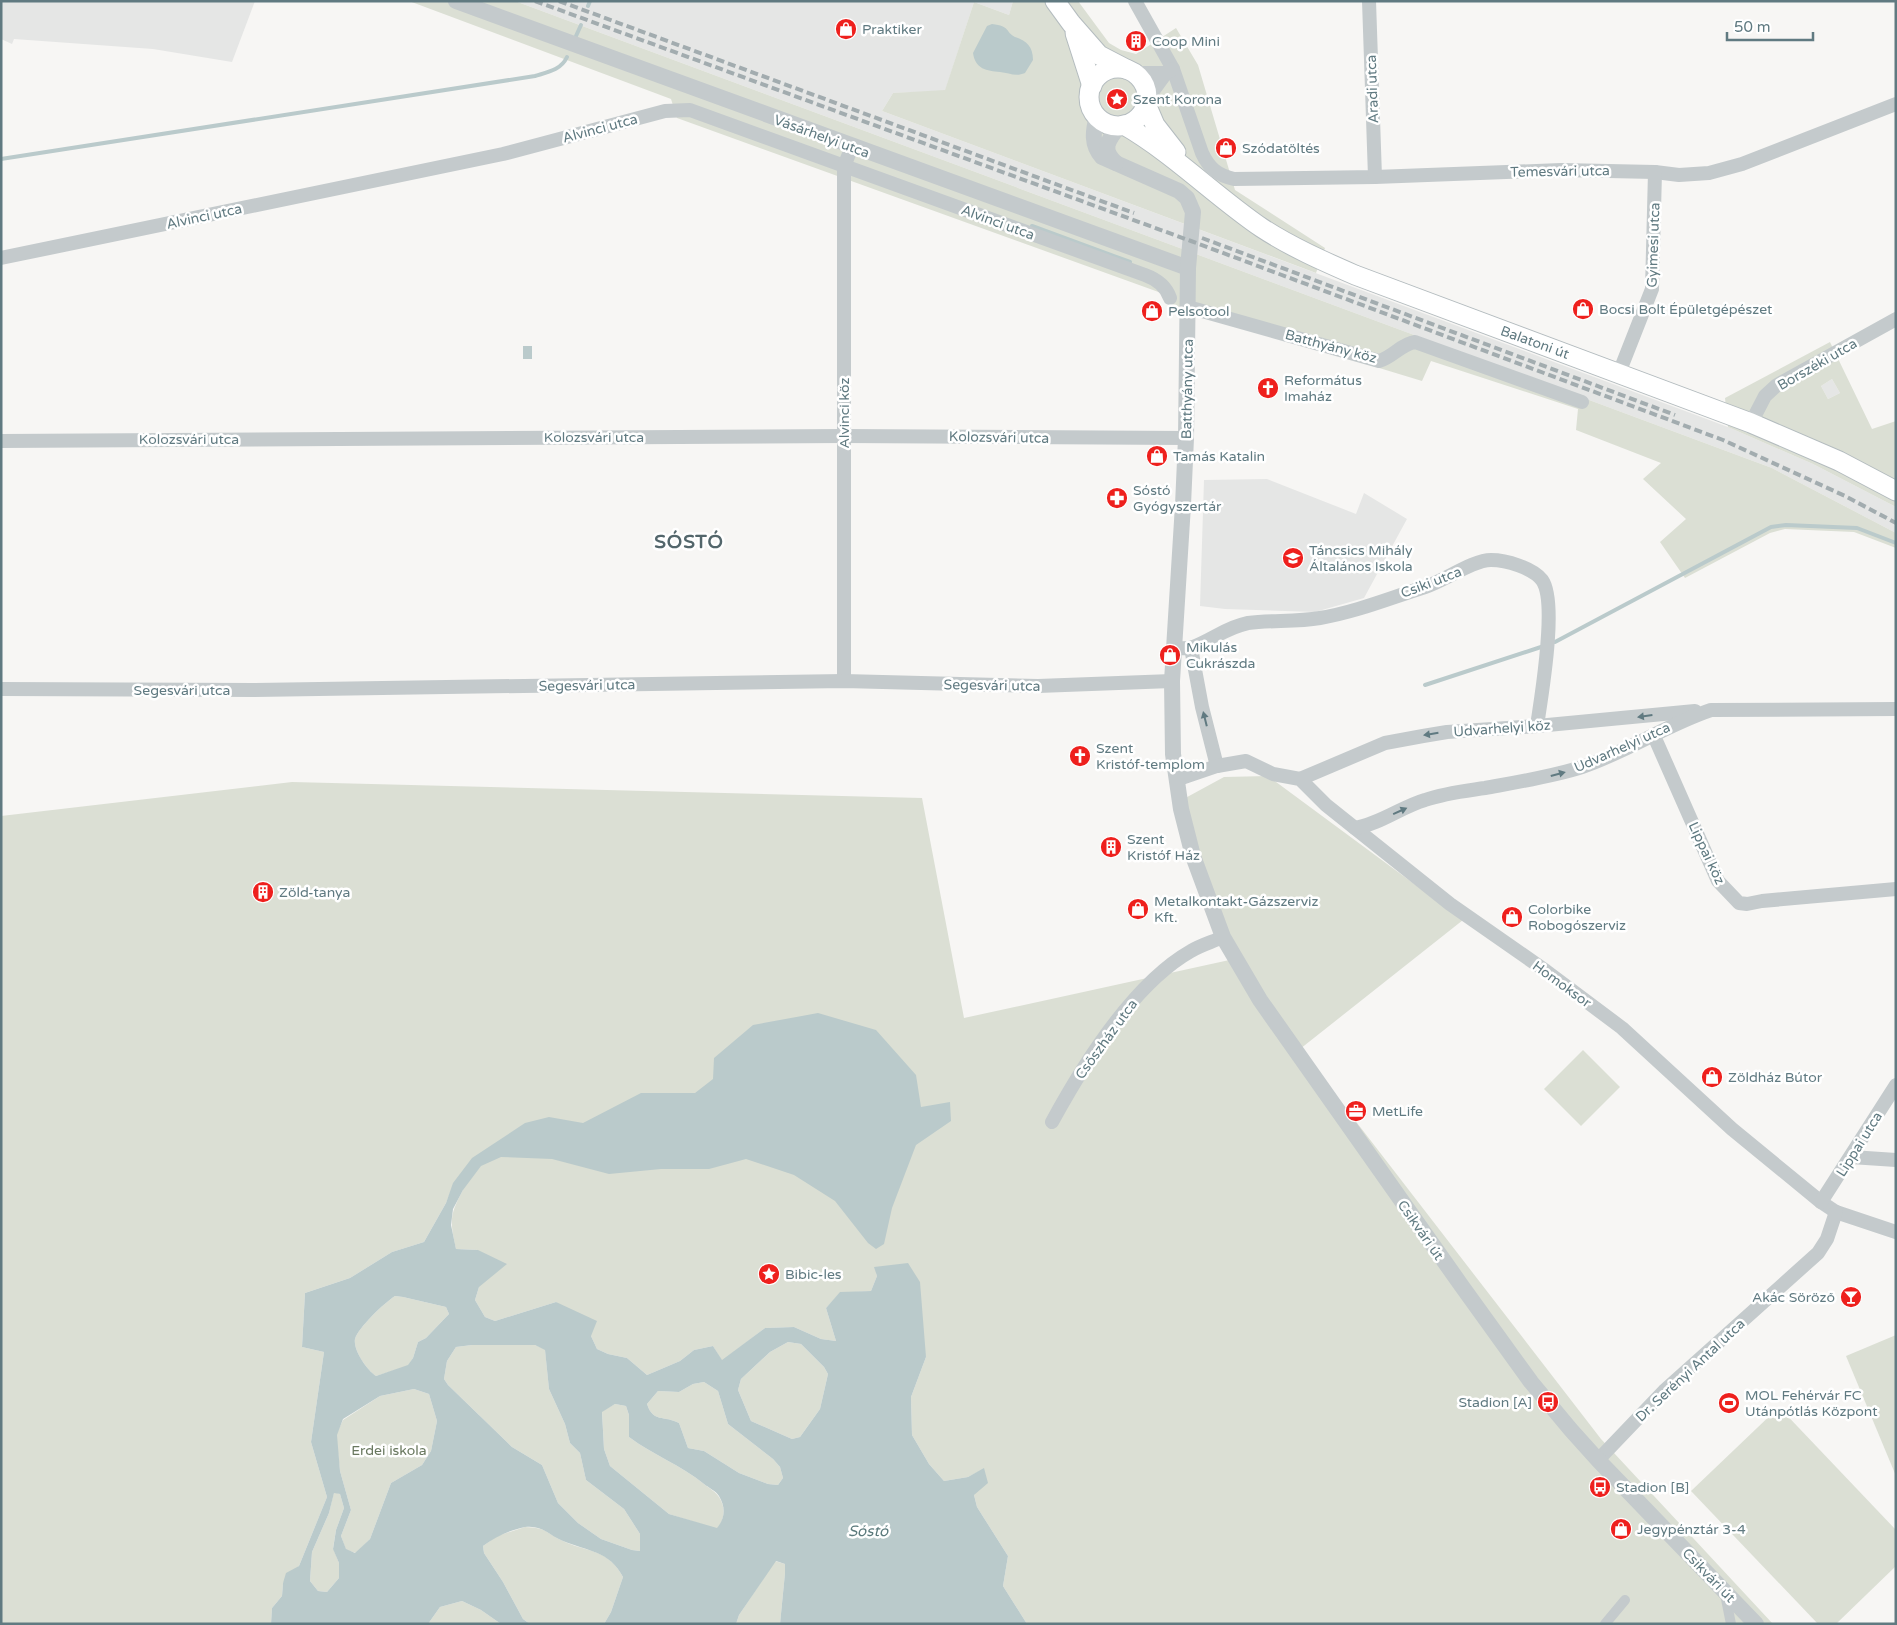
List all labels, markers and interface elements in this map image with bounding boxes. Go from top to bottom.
scale bar [1727,10,1813,42]
shop icon: Praktiker [834,17,858,41]
text: 50 m [1734,18,1771,36]
place label: Praktiker [862,21,922,38]
building icon: Coop Mini [1124,29,1148,53]
place label: Coop Mini [1152,33,1220,50]
street label: Aradi utca [1363,54,1382,124]
place icon: Szent Korona [1105,87,1129,111]
place label: Szent Korona [1133,91,1222,108]
street label: Alvinci utca [561,110,640,147]
street label: Vásárhelyi utca [772,111,872,162]
shop icon: Szódatöltés [1214,136,1238,160]
place label: Szódatöltés [1242,140,1320,157]
street label: Temesvári utca [1510,162,1610,181]
street label: Alvinci utca [165,200,244,233]
street label: Alvinci utca [959,201,1037,244]
street label: Gyimesi utca [1644,202,1663,288]
shop icon: Bocsi Bolt Épületgépészet [1571,297,1595,321]
shop icon: Pelsotool [1140,299,1164,323]
place label: Bocsi Bolt Épületgépészet [1599,301,1773,318]
place label: Pelsotool [1168,303,1230,320]
street label: Balatoni út [1498,322,1572,363]
street label: Batthyány köz [1283,326,1379,367]
street label: Borszéki utca [1774,335,1860,394]
street label: Batthyány utca [1178,339,1197,439]
place label: Református Imaház [1284,372,1362,405]
church icon: Református Imaház [1256,376,1280,400]
street label: Alvinci köz [836,378,853,448]
street label: Kolozsvári utca [949,428,1049,447]
street label: Kolozsvári utca [544,429,644,446]
street label: Kolozsvári utca [139,431,239,448]
shop icon: Tamás Katalin [1145,444,1169,468]
place label: Tamás Katalin [1173,448,1265,465]
place label: Sóstó Gyógyszertár [1133,482,1222,515]
pharmacy icon: Sóstó Gyógyszertár [1105,486,1129,510]
district label: SÓSTÓ [654,530,724,553]
place label: Táncsics Mihály Általános Iskola [1309,542,1413,575]
school or university icon: Táncsics Mihály Általános Iskola [1281,546,1305,570]
street label: Csiki utca [1398,563,1464,602]
place label: Mikulás Cukrászda [1186,639,1255,672]
shop icon: Mikulás Cukrászda [1158,643,1182,667]
street label: Segesvári utca [538,676,636,695]
street label: Segesvári utca [943,676,1041,695]
street label: Segesvári utca [134,682,230,699]
one-way arrow [1201,712,1209,727]
one-way arrow [1637,712,1653,720]
street label: Udvarhelyi köz [1453,717,1551,740]
street label: Udvarhelyi utca [1571,719,1673,776]
one-way arrow [1423,731,1439,739]
place label: Szent Kristóf-templom [1096,740,1205,773]
church icon: Szent Kristóf-templom [1068,744,1092,768]
one-way arrow [1550,770,1565,778]
one-way arrow [1393,806,1407,814]
street label: Lippai köz [1685,819,1728,887]
place label: Szent Kristóf Ház [1127,831,1200,864]
building icon: Szent Kristóf Ház [1099,835,1123,859]
building icon: Zöld-tanya [251,880,275,904]
place label: Zöld-tanya [279,884,350,901]
place label: Metalkontakt-Gázszerviz Kft. [1154,893,1319,926]
shop icon: Metalkontakt-Gázszerviz Kft. [1126,897,1150,921]
place label: Colorbike Robogószerviz [1528,901,1626,934]
shop icon: Colorbike Robogószerviz [1500,905,1524,929]
street label: Homoksor [1529,957,1595,1012]
street label: Csőszház utca [1072,996,1141,1083]
shop icon: Zöldház Bútor [1700,1065,1724,1089]
place label: Zöldház Bútor [1728,1069,1823,1086]
office icon: MetLife [1344,1099,1368,1123]
place label: MetLife [1372,1103,1423,1120]
street label: Lippai utca [1833,1109,1886,1180]
street label: Csikvári út [1394,1197,1448,1264]
place icon: Bibic-les [757,1262,781,1286]
place label: Bibic-les [785,1266,842,1283]
bar icon: Akác Söröző [1839,1285,1863,1309]
place label: Akác Söröző [1752,1289,1835,1306]
street label: Dr. Serényi Antal utca [1632,1315,1749,1425]
place label: MOL Fehérvár FC Utánpótlás Központ [1745,1387,1878,1420]
bus stop icon: Stadion [A] [1536,1390,1560,1414]
sports icon: MOL Fehérvár FC Utánpótlás Központ [1717,1391,1741,1415]
place label: Stadion [A] [1458,1394,1532,1411]
park label: Erdei iskola [351,1442,427,1459]
bus stop icon: Stadion [B] [1588,1475,1612,1499]
place label: Stadion [B] [1616,1479,1689,1496]
shop icon: Jegypénztár 3-4 [1609,1517,1633,1541]
place label: Jegypénztár 3-4 [1637,1521,1746,1538]
water label: Sóstó [848,1522,889,1540]
street label: Csikvári út [1679,1545,1739,1607]

